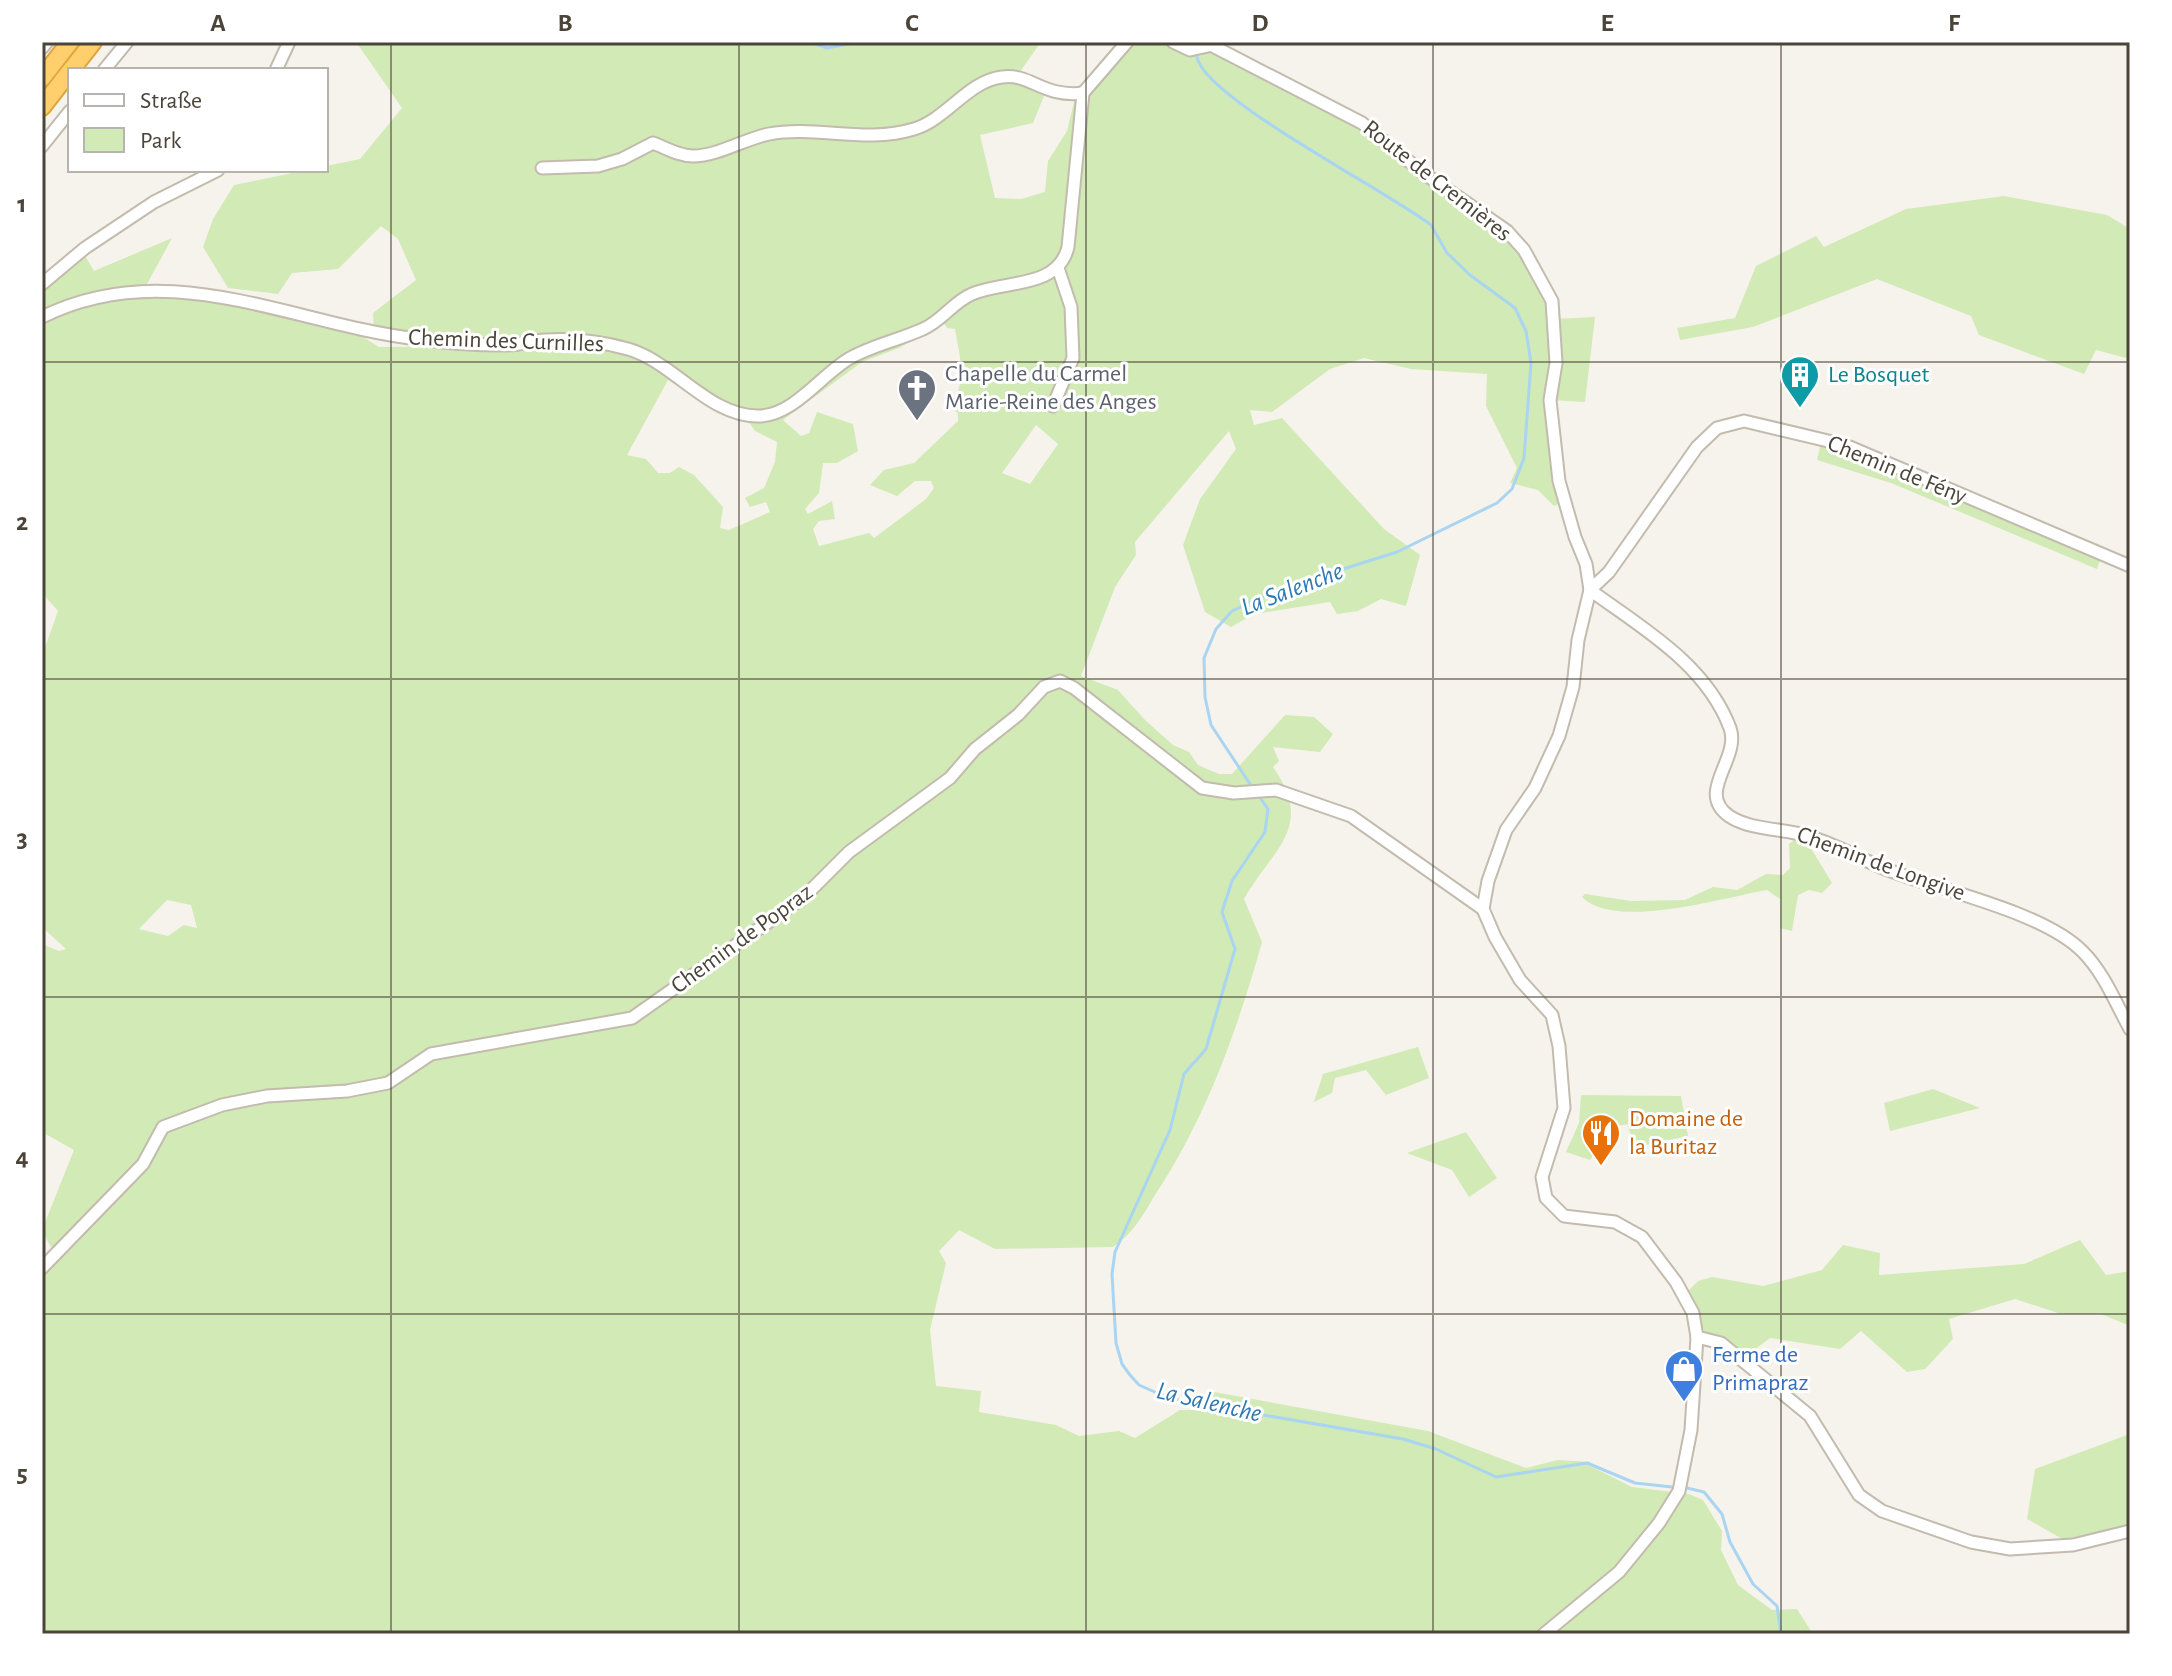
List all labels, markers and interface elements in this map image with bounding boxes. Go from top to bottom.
text: A [210,10,226,36]
text: B [557,10,573,36]
text: C [905,10,919,36]
text: D [1251,10,1269,36]
text: E [1600,10,1614,36]
text: F [1948,10,1961,36]
legend [68,68,328,172]
text: Straße [140,89,202,113]
street label: Route de Cremières [1358,116,1516,246]
text: Park [140,129,181,153]
text: 1 [17,191,27,217]
street label: Chemin des Curnilles [408,326,604,356]
building icon: Le Bosquet [1779,354,1821,409]
place label: Chapelle du Carmel Marie-Reine des Anges [945,362,1157,414]
place label: Le Bosquet [1828,363,1930,387]
church icon: Chapelle du Carmel Marie-Reine des Anges [896,367,938,422]
street label: Chemin de Fény [1824,431,1970,509]
text: 2 [16,509,28,535]
water label: La Salenche [1237,558,1347,620]
street label: Chemin de Longive [1794,822,1968,906]
text: 3 [16,826,28,852]
street label: Chemin de Popraz [667,880,817,998]
place label: Domaine de la Buritaz [1629,1107,1743,1159]
restaurant icon: Domaine de la Buritaz [1580,1112,1622,1167]
text: 4 [15,1144,29,1170]
place label: Ferme de Primapraz [1712,1343,1809,1395]
shop icon: Ferme de Primapraz [1663,1348,1705,1403]
water label: La Salenche [1154,1377,1264,1427]
text: 5 [16,1461,28,1487]

